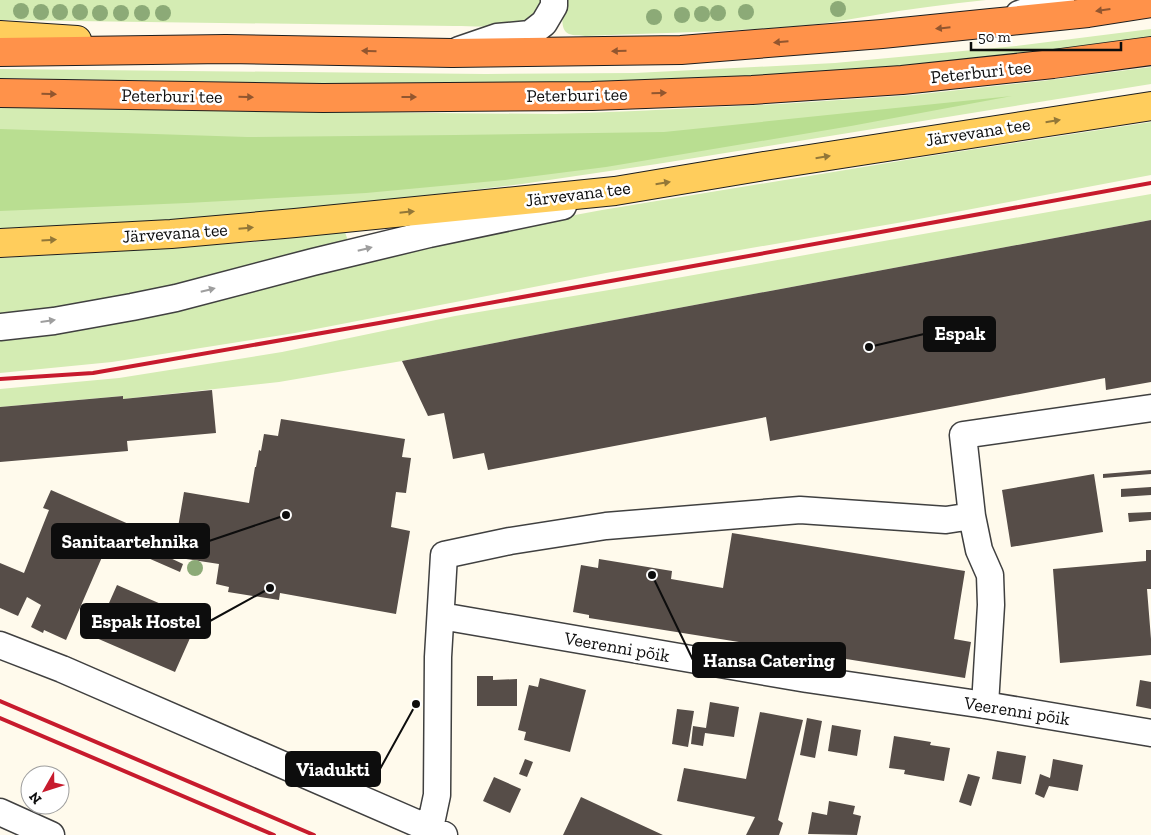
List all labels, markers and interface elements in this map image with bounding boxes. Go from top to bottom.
one-way arrow [1094,7,1110,15]
scale bar [971,20,1121,52]
one-way arrow [934,24,950,32]
text: 50 m [978,28,1011,46]
one-way arrow [772,39,788,47]
one-way arrow [360,47,376,55]
one-way arrow [610,47,626,55]
street label: Peterburi tee [930,56,1032,88]
street label: Peterburi tee [526,83,628,107]
street label: Peterburi tee [121,84,223,108]
one-way arrow [651,89,667,97]
one-way arrow [41,90,57,98]
one-way arrow [238,93,254,101]
one-way arrow [401,93,417,101]
street label: Järvevana tee [924,113,1032,151]
one-way arrow [1045,117,1061,125]
one-way arrow [815,152,831,160]
street label: Järvevana tee [524,177,632,211]
one-way arrow [655,178,671,186]
one-way arrow [400,208,416,216]
street label: Järvevana tee [122,218,228,248]
one-way arrow [238,223,254,231]
one-way arrow [41,236,57,244]
one-way arrow [358,245,373,253]
one-way arrow [200,286,215,294]
one-way arrow [41,317,57,325]
callout: Espak [924,317,995,351]
text: Espak [935,322,986,345]
callout: Sanitaartehnika [52,524,209,558]
text: Sanitaartehnika [61,530,199,553]
callout: Espak Hostel [81,604,210,638]
text: Espak Hostel [91,610,201,633]
street label: Veerenni põik [562,627,672,667]
callout: Hansa Catering [693,643,845,677]
text: Hansa Catering [703,649,835,672]
street label: Veerenni põik [962,692,1072,730]
callout: Viadukti [286,752,380,786]
text: Viadukti [296,758,370,781]
north arrow [20,765,70,815]
text: N [25,788,45,807]

